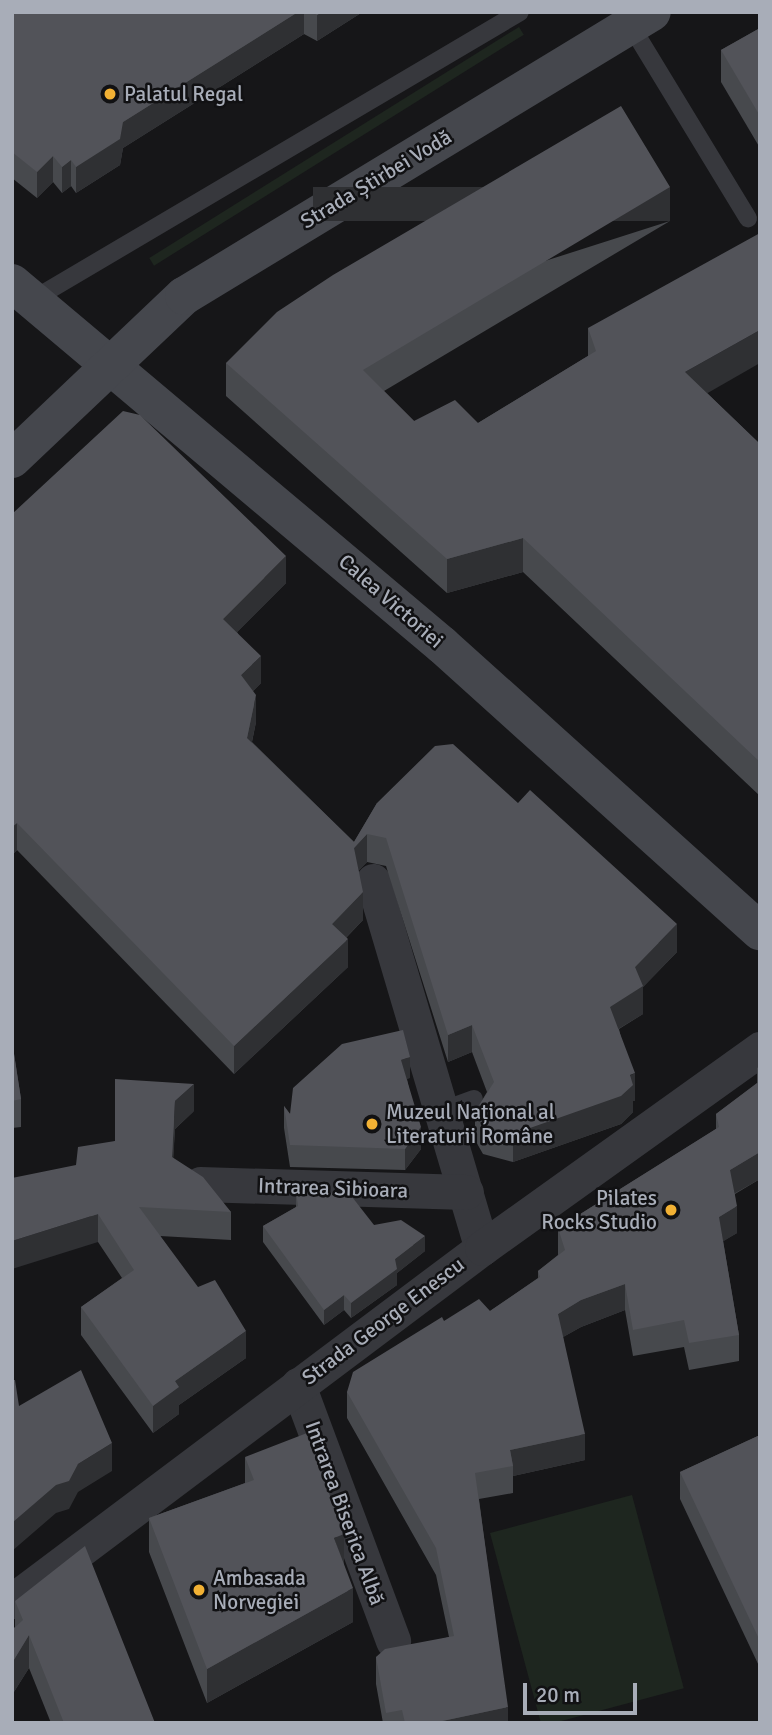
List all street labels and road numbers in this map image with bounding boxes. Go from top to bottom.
street label: Strada Știrbei Vodă [296,124,456,234]
street label: Calea Victoriei [333,549,449,653]
street label: Intrarea Sibioara [257,1173,409,1203]
street label: Strada George Enescu [297,1252,469,1390]
street label: Intrarea Biserica Albă [300,1418,390,1608]

